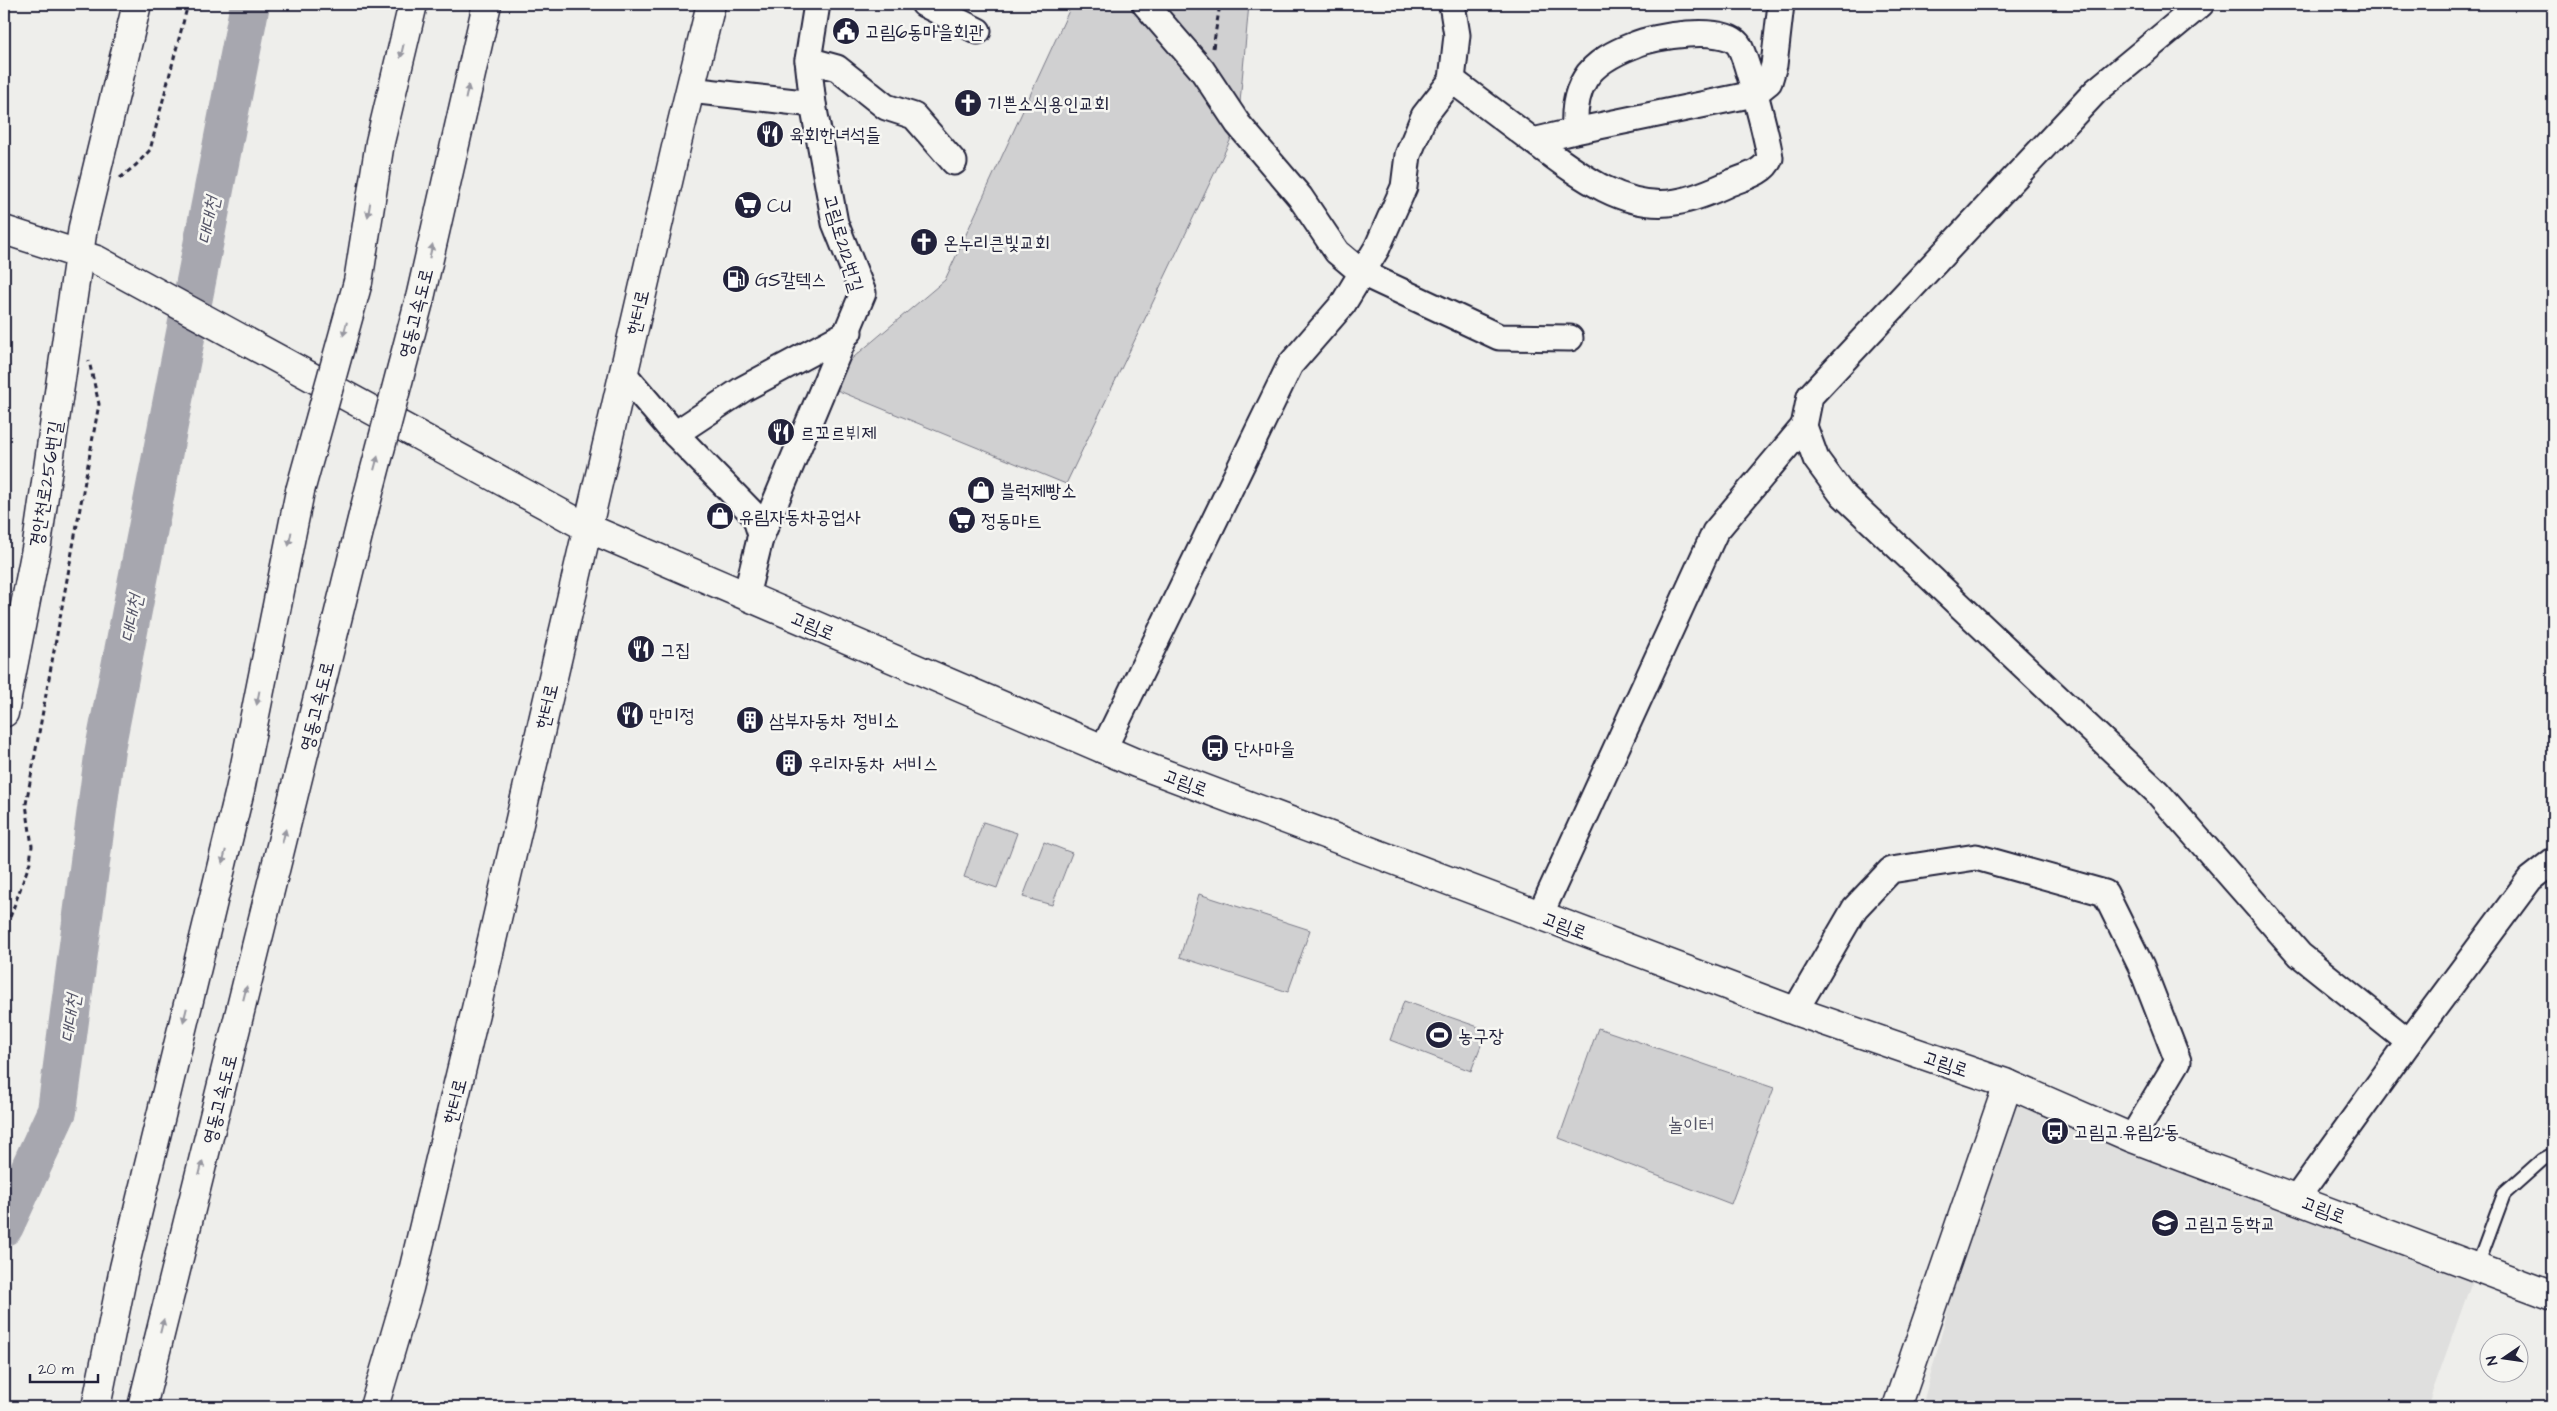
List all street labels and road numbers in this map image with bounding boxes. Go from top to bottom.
street label: 고림로212번길 [816,191,869,295]
street label: 영동고속도로 [392,266,441,361]
street label: 한터로 [620,287,657,338]
street label: 경안천로256번길 [23,419,70,550]
street label: 고림로 [786,605,839,648]
street label: 영동고속도로 [293,659,342,754]
street label: 한터로 [529,681,566,732]
street label: 고림로 [1159,763,1212,804]
street label: 고림로 [1538,906,1591,947]
street label: 고림로 [1919,1044,1972,1085]
street label: 영동고속도로 [196,1052,245,1147]
street label: 한터로 [437,1076,474,1127]
street label: 고림로 [2297,1190,2350,1231]

